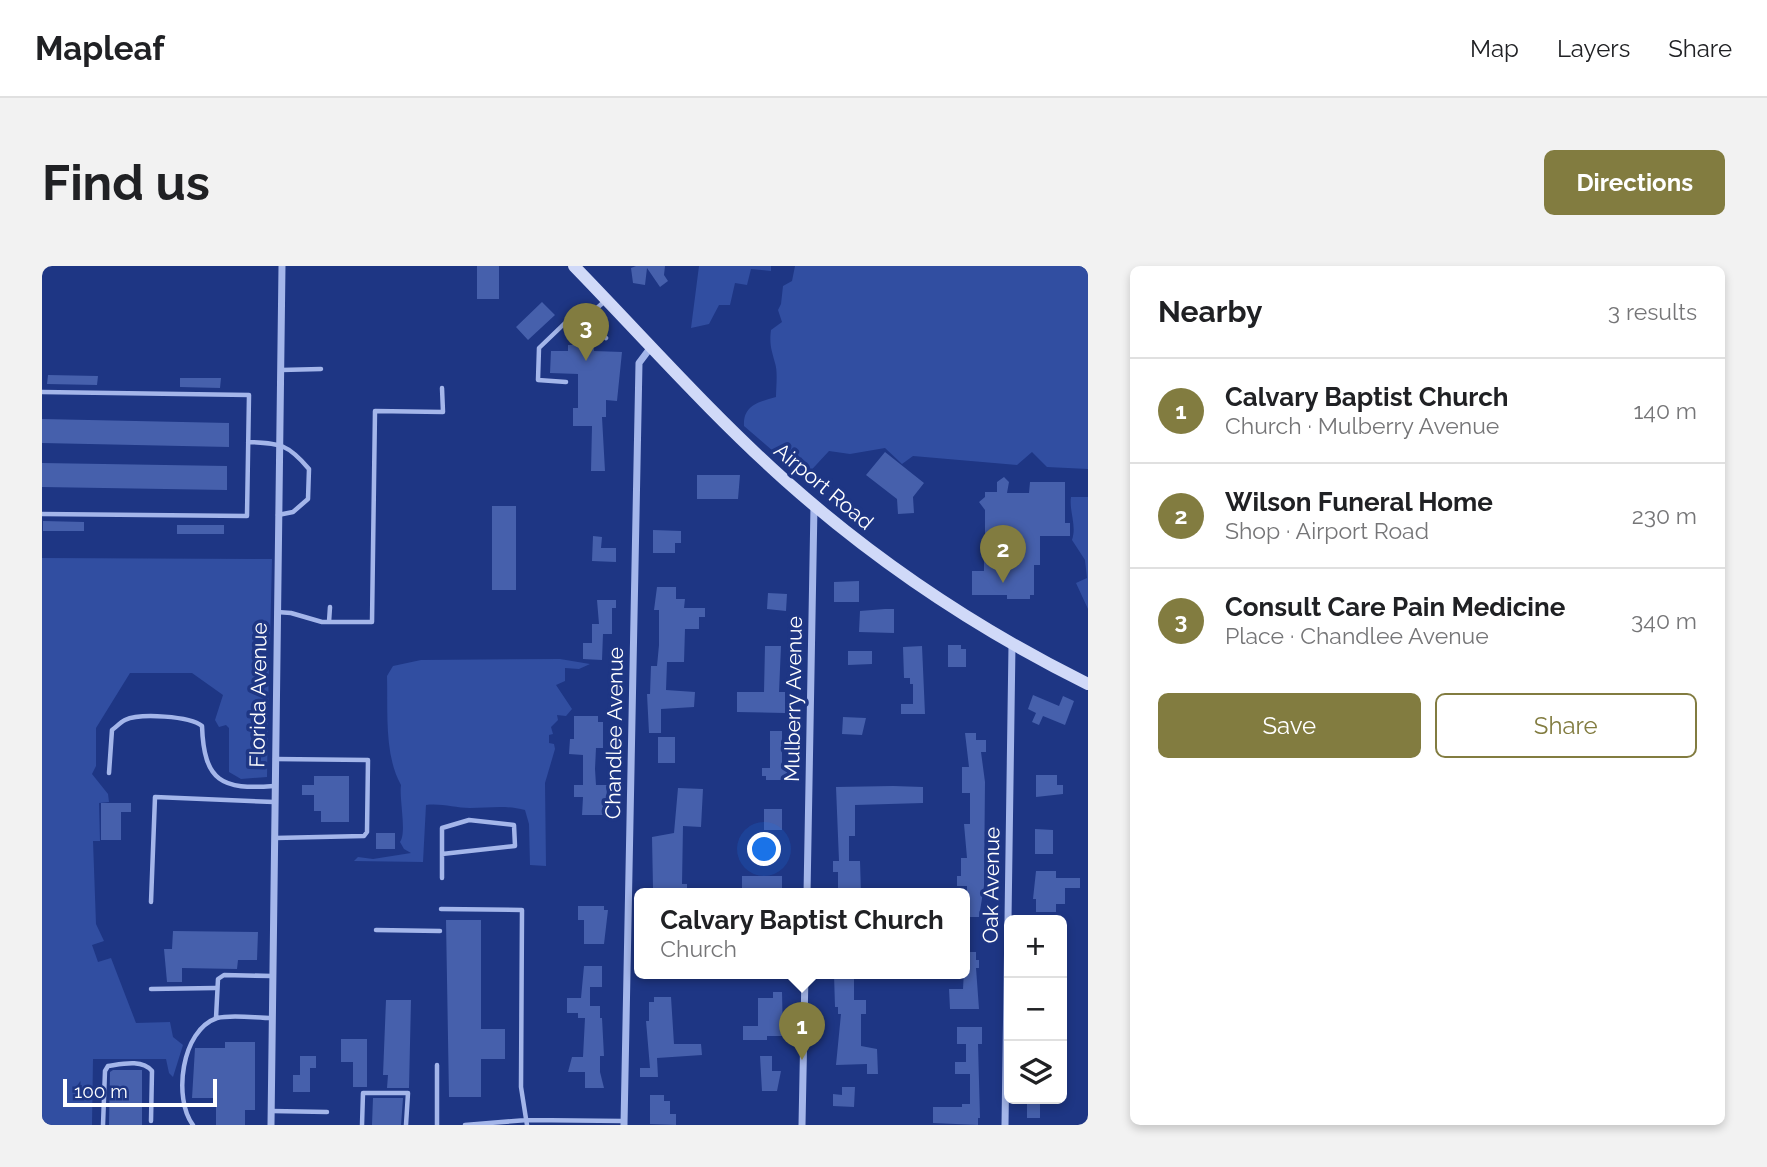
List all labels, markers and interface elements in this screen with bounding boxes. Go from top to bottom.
text: Mapleaf [35,29,165,68]
text: Map [1470,34,1519,63]
text: Layers [1557,34,1630,63]
text: Share [1668,34,1732,63]
button: Directions [1544,150,1725,215]
text: Find us [42,154,210,211]
text: Nearby [1158,294,1262,329]
text: 3 results [1608,298,1697,325]
pin: 3 [563,303,609,361]
text: Calvary Baptist Church [1225,382,1509,412]
text: 1 [1175,397,1187,424]
text: 140 m [1634,397,1697,424]
text: Church · Mulberry Avenue [1225,412,1499,439]
street label: Airport Road [769,437,879,535]
text: Wilson Funeral Home [1225,487,1493,517]
text: 2 [1175,502,1187,529]
text: 230 m [1632,502,1697,529]
text: Shop · Airport Road [1225,517,1429,544]
pin: 2 [980,525,1026,583]
text: Consult Care Pain Medicine [1225,592,1565,622]
text: 3 [1175,607,1187,634]
text: 340 m [1631,607,1697,634]
street label: Mulberry Avenue [779,616,807,782]
street label: Florida Avenue [244,622,272,768]
text: Place · Chandlee Avenue [1225,622,1489,649]
street label: Chandlee Avenue [600,647,628,819]
button: Save [1158,693,1421,758]
button: Share [1435,693,1697,758]
street label: Oak Avenue [977,826,1005,944]
your location [747,832,781,866]
popup [634,888,970,979]
text: Calvary Baptist Church [660,905,944,935]
map controls [1004,915,1067,1104]
button: + [1004,915,1067,978]
text: Church [660,935,737,962]
button: − [1004,978,1067,1041]
pin: 1 [779,1002,825,1060]
button: layers [1004,1041,1067,1104]
scale bar [63,1076,217,1108]
text: 100 m [74,1080,128,1102]

